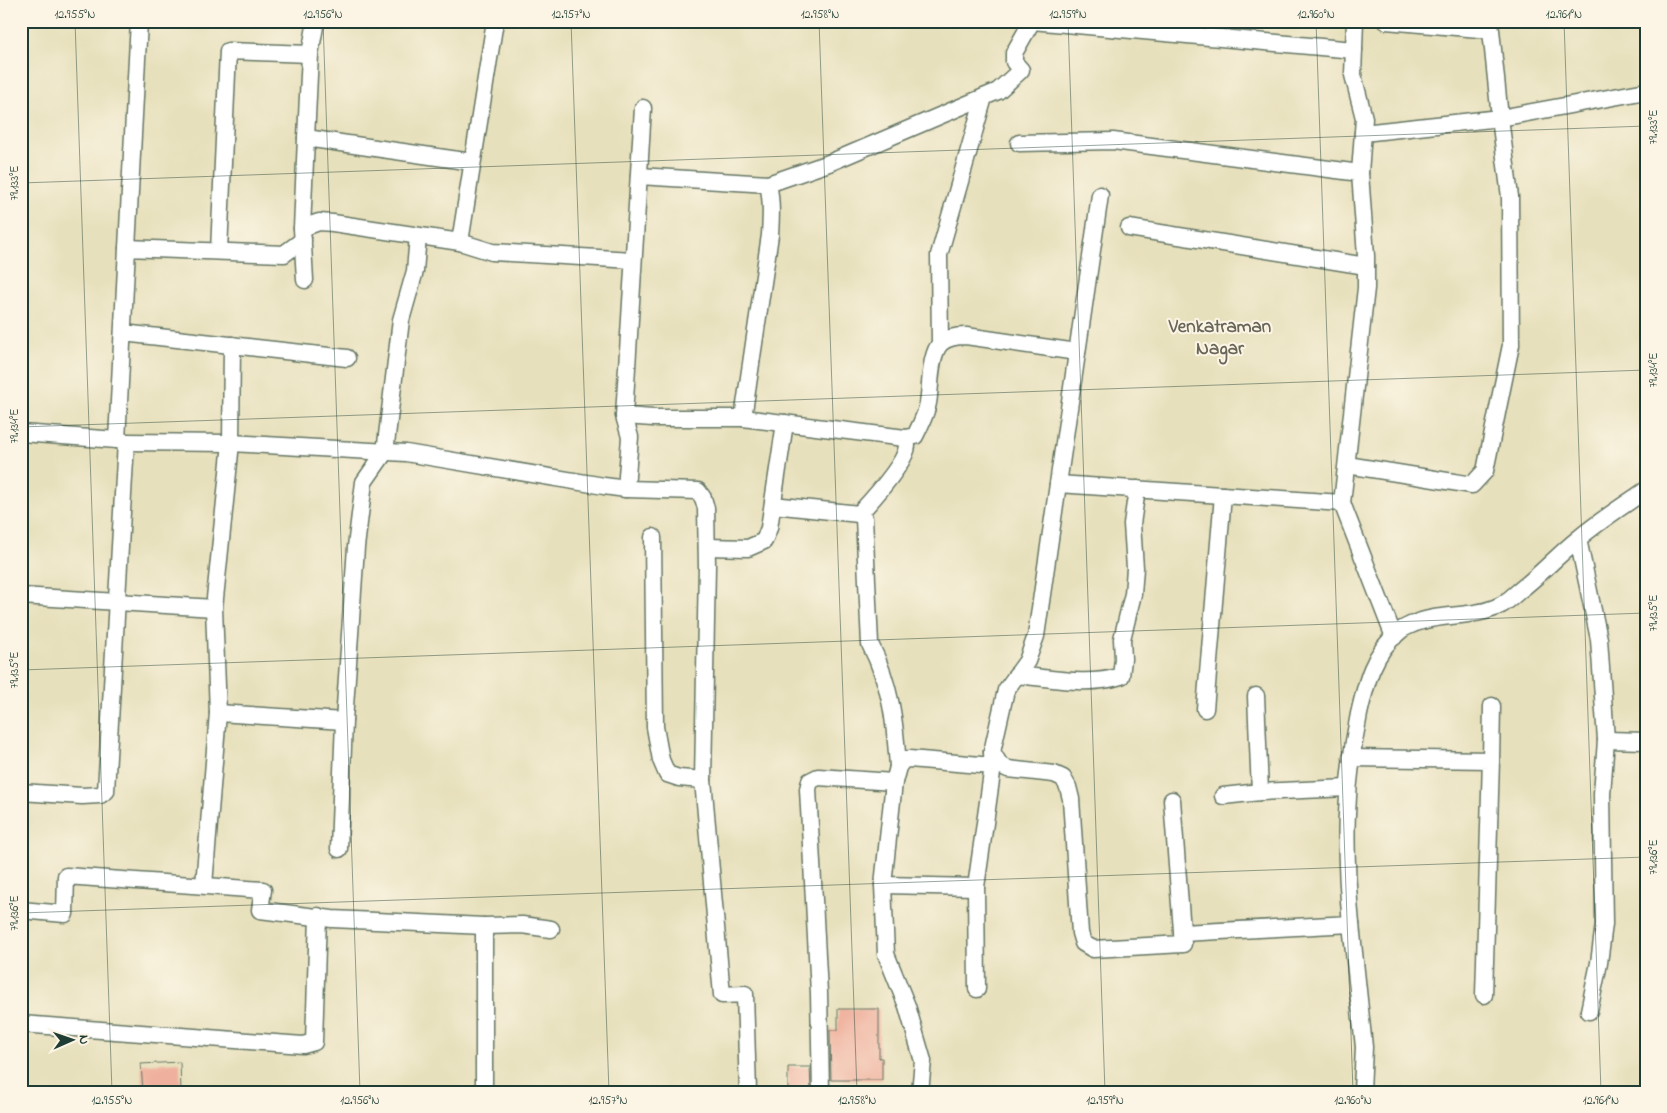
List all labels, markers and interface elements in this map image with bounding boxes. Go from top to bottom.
text: 12.955°N [55,6,95,24]
text: 12.956°N [303,6,343,24]
text: 12.957°N [552,6,590,24]
text: 12.958°N [801,6,839,24]
text: 12.959°N [1049,6,1087,24]
text: 12.960°N [1297,6,1335,24]
text: 12.961°N [1546,6,1582,24]
text: 79.133°E [1645,109,1663,145]
text: 79.133°E [6,165,24,201]
district label: Venkatraman Nagar [1168,314,1271,365]
text: 79.134°E [1645,352,1663,388]
text: 79.134°E [6,408,24,444]
text: 79.135°E [1645,594,1663,632]
text: 79.135°E [6,651,24,689]
text: 79.136°E [1645,839,1663,875]
text: 79.136°E [6,895,24,931]
north arrow [48,1016,98,1066]
text: N [73,1035,94,1045]
text: 12.955°N [92,1092,132,1110]
text: 12.956°N [340,1092,380,1110]
text: 12.957°N [589,1092,627,1110]
text: 12.958°N [838,1092,876,1110]
text: 12.959°N [1086,1092,1124,1110]
text: 12.960°N [1334,1092,1372,1110]
text: 12.961°N [1583,1092,1619,1110]

